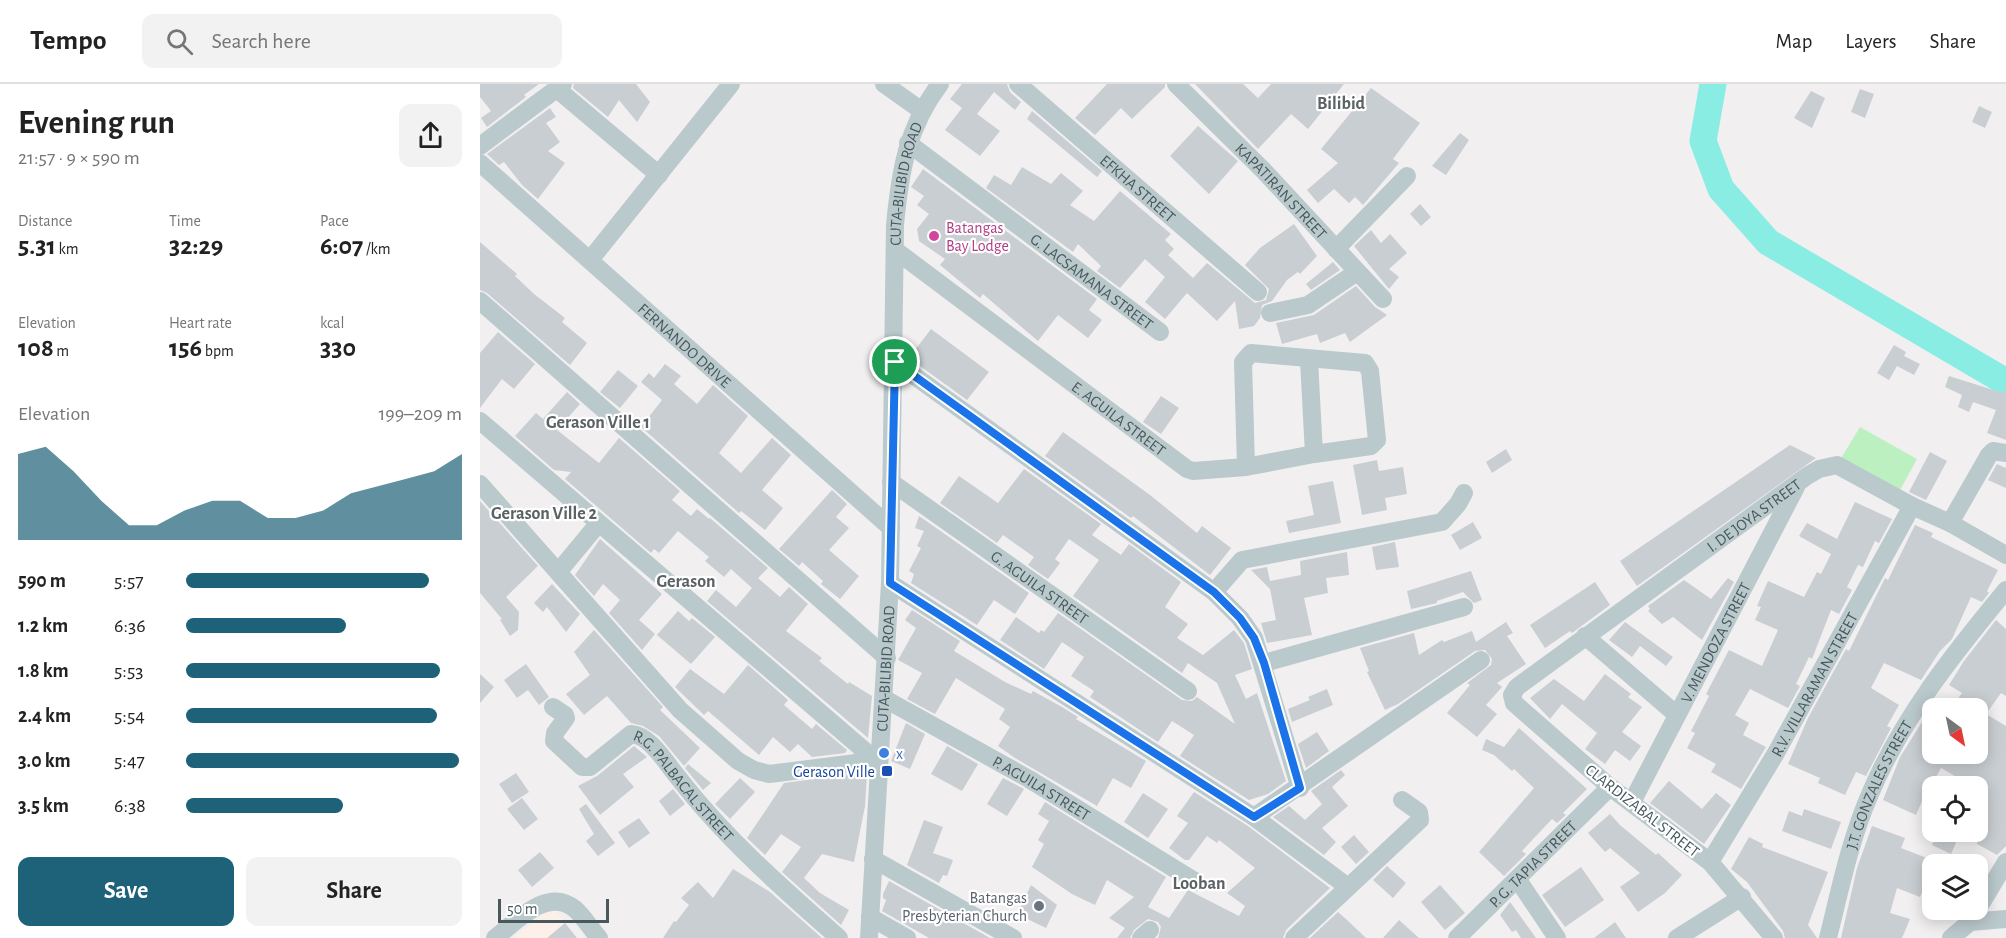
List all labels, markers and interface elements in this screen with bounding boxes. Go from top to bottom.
search box [142,14,562,68]
icon: search [163,25,196,58]
text: Tempo [30,27,106,55]
text: Search here [211,30,311,52]
text: Map [1776,31,1812,52]
text: Layers [1845,31,1896,52]
text: Share [1929,31,1976,52]
district label: Bilibid [1317,95,1366,113]
button: share [399,104,462,167]
text: Evening run [18,107,175,140]
street label: CUTA-BILIBID ROAD [888,120,925,246]
street label: KAPATIRAN STREET [1232,141,1330,242]
text: 21:57 · 9 × 590 m [18,148,140,168]
street label: EFKHA STREET [1097,152,1178,226]
text: Distance [18,213,72,229]
text: Time [169,213,201,229]
text: Pace [320,213,349,229]
place label: Batangas Bay Lodge [946,220,1009,255]
marker: Batangas Bay Lodge [927,229,941,243]
street label: G. LACSAMANA STREET [1027,231,1156,333]
text: 5.31 [18,233,56,259]
text: 32:29 [169,233,223,259]
text: 6:07 [320,233,363,259]
text: km [56,241,79,257]
text: /km [363,241,391,257]
street label: FERNANDO DRIVE [635,301,734,391]
text: Elevation [18,315,76,331]
text: Heart rate [169,315,232,331]
text: kcal [320,315,344,331]
text: 108 [18,335,54,361]
text: 156 [169,335,202,361]
text: 330 [320,335,356,361]
pin [869,336,920,387]
text: m [54,343,69,359]
text: bpm [202,343,234,359]
icon: arrive [878,345,911,378]
street label: E. AGUILA STREET [1068,379,1168,459]
text: Elevation [18,404,90,424]
text: 199–209 m [378,404,462,424]
district label: Gerason Ville 1 [546,414,650,432]
street label: I. DE JOYA STREET [1704,476,1804,555]
district label: Gerason Ville 2 [491,505,598,523]
street label: G. AGUILA STREET [988,548,1091,627]
text: 590 m [18,571,66,591]
text: 5:57 [114,571,144,591]
district label: Gerason [657,573,715,591]
street label: V. MENDOZA STREET [1678,580,1754,706]
street label: CUTA-BILIBID ROAD [874,605,898,732]
street label: R.V. VILLARAMAN STREET [1769,610,1861,759]
text: 1.2 km [18,616,68,636]
text: 6:36 [114,616,146,636]
text: 1.8 km [18,661,69,681]
text: 5:53 [114,661,144,681]
north arrow [1922,698,1988,764]
map controls [1922,698,1988,920]
text: 2.4 km [18,706,71,726]
text: 5:54 [114,706,145,726]
street label: J.T. GONZALES STREET [1844,718,1916,851]
street label: R.G. PALBACAL STREET [631,728,736,844]
marker: x [877,746,891,760]
place label: x [896,746,903,762]
text: 3.0 km [18,751,71,771]
text: 5:47 [114,751,145,771]
street label: P. AGUILA STREET [990,753,1093,824]
street label: CLARDIZABAL STREET [1582,761,1703,860]
place label: Gerason Ville [793,764,875,780]
marker: Gerason Ville [880,764,894,778]
button: locate [1922,776,1988,842]
text: 3.5 km [18,796,69,816]
text: 6:38 [114,796,146,816]
street label: P. G. TAPIA STREET [1486,818,1580,911]
button: layers [1922,854,1988,920]
button: Save [18,857,234,926]
button: Share [246,857,462,926]
district label: Looban [1173,875,1225,893]
place label: Batangas Presbyterian Church [902,890,1027,925]
scale bar [498,896,609,924]
marker: Batangas Presbyterian Church [1032,899,1046,913]
text: 50 m [507,901,538,917]

